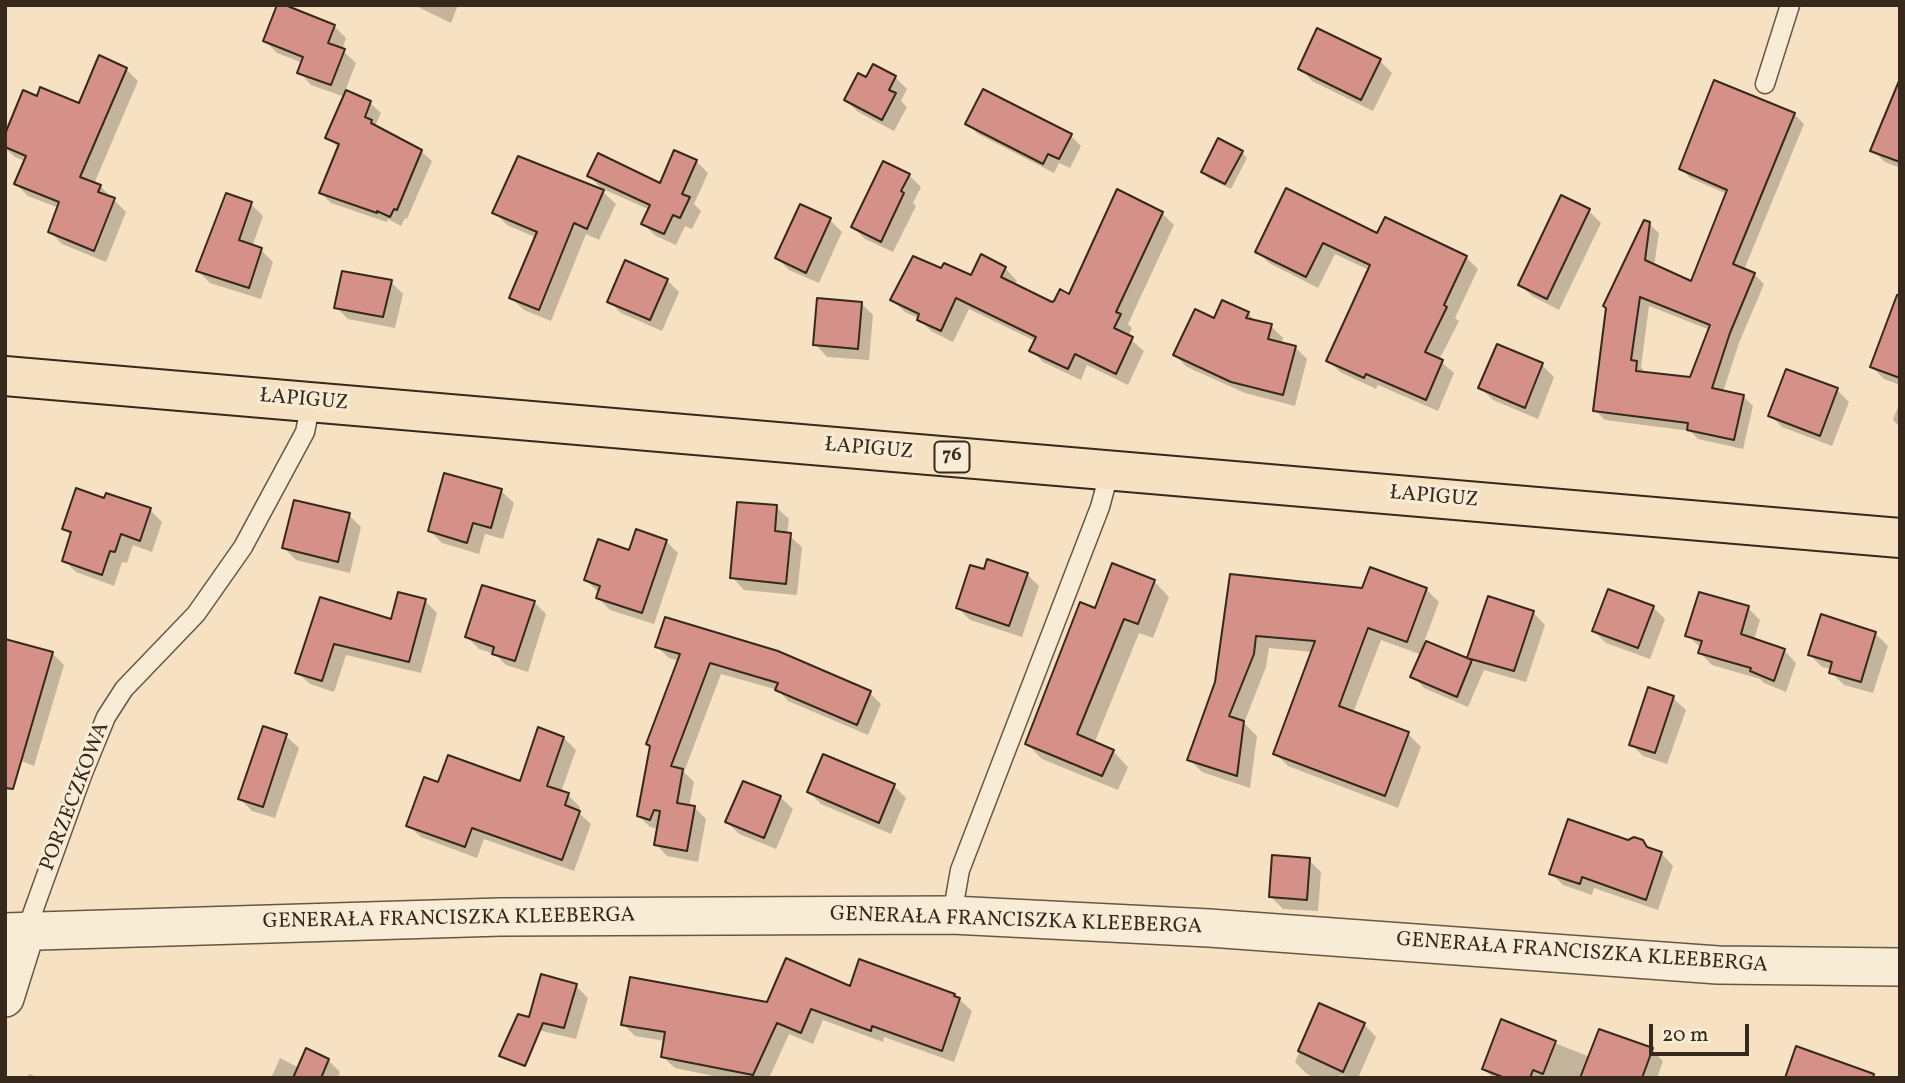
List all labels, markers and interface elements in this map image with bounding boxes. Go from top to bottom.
street label: ŁAPIGUZ [259,385,349,417]
street label: ŁAPIGUZ [824,434,914,466]
road number: 76 [934,442,970,472]
street label: ŁAPIGUZ [1389,482,1479,514]
street label: PORZECZKOWA [36,719,116,875]
street label: GENERAŁA FRANCISZKA KLEEBERGA [829,903,1203,941]
street label: GENERAŁA FRANCISZKA KLEEBERGA [263,904,635,936]
street label: GENERAŁA FRANCISZKA KLEEBERGA [1395,928,1769,980]
scale bar [1653,1010,1753,1054]
text: 20 m [1662,1021,1708,1050]

